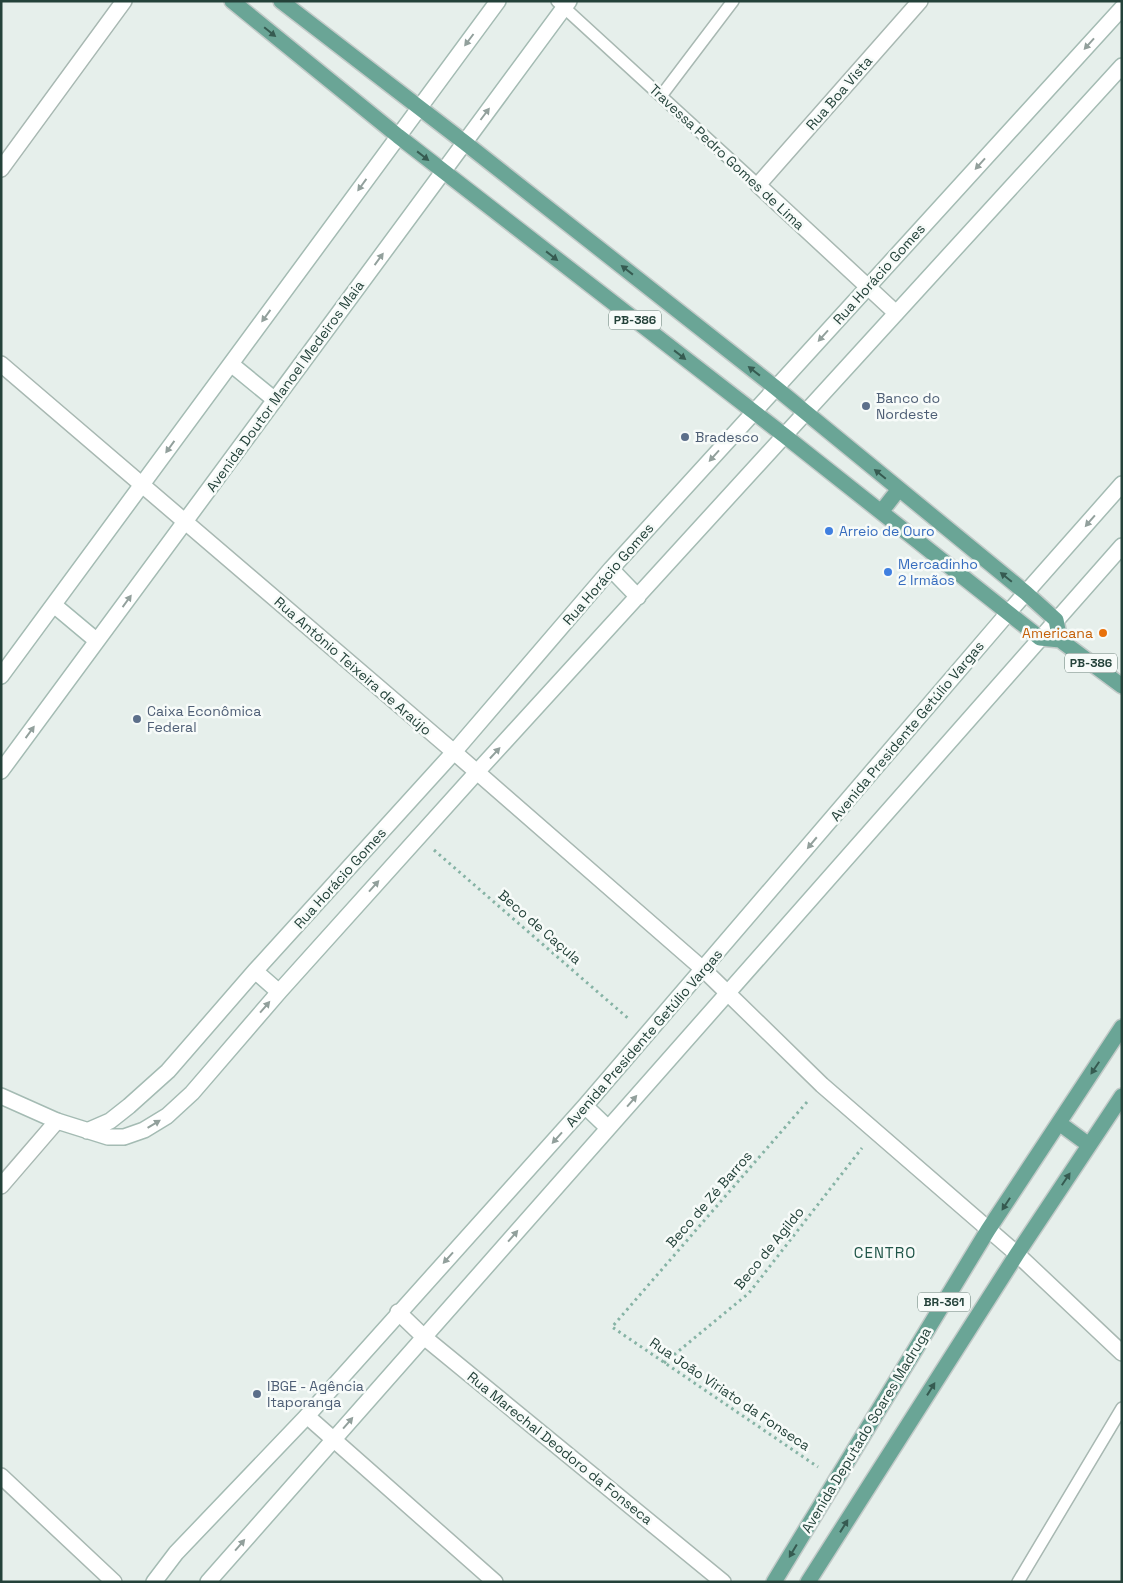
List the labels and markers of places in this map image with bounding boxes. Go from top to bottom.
place label: Banco do Nordeste [876,389,940,423]
marker: Banco do Nordeste [860,400,872,412]
place label: Bradesco [695,428,759,446]
marker: Bradesco [679,431,691,443]
place label: Arreio de Ouro [839,522,935,540]
marker: Arreio de Ouro [823,525,835,537]
place label: Mercadinho 2 Irmãos [898,555,978,589]
marker: Mercadinho 2 Irmãos [882,566,894,578]
place label: Americana [1022,624,1093,642]
marker: Americana [1097,627,1109,639]
place label: Caixa Econômica Federal [147,702,261,736]
marker: Caixa Econômica Federal [131,713,143,725]
place label: IBGE - Agência Itaporanga [267,1377,364,1411]
marker: IBGE - Agência Itaporanga [251,1388,263,1400]

